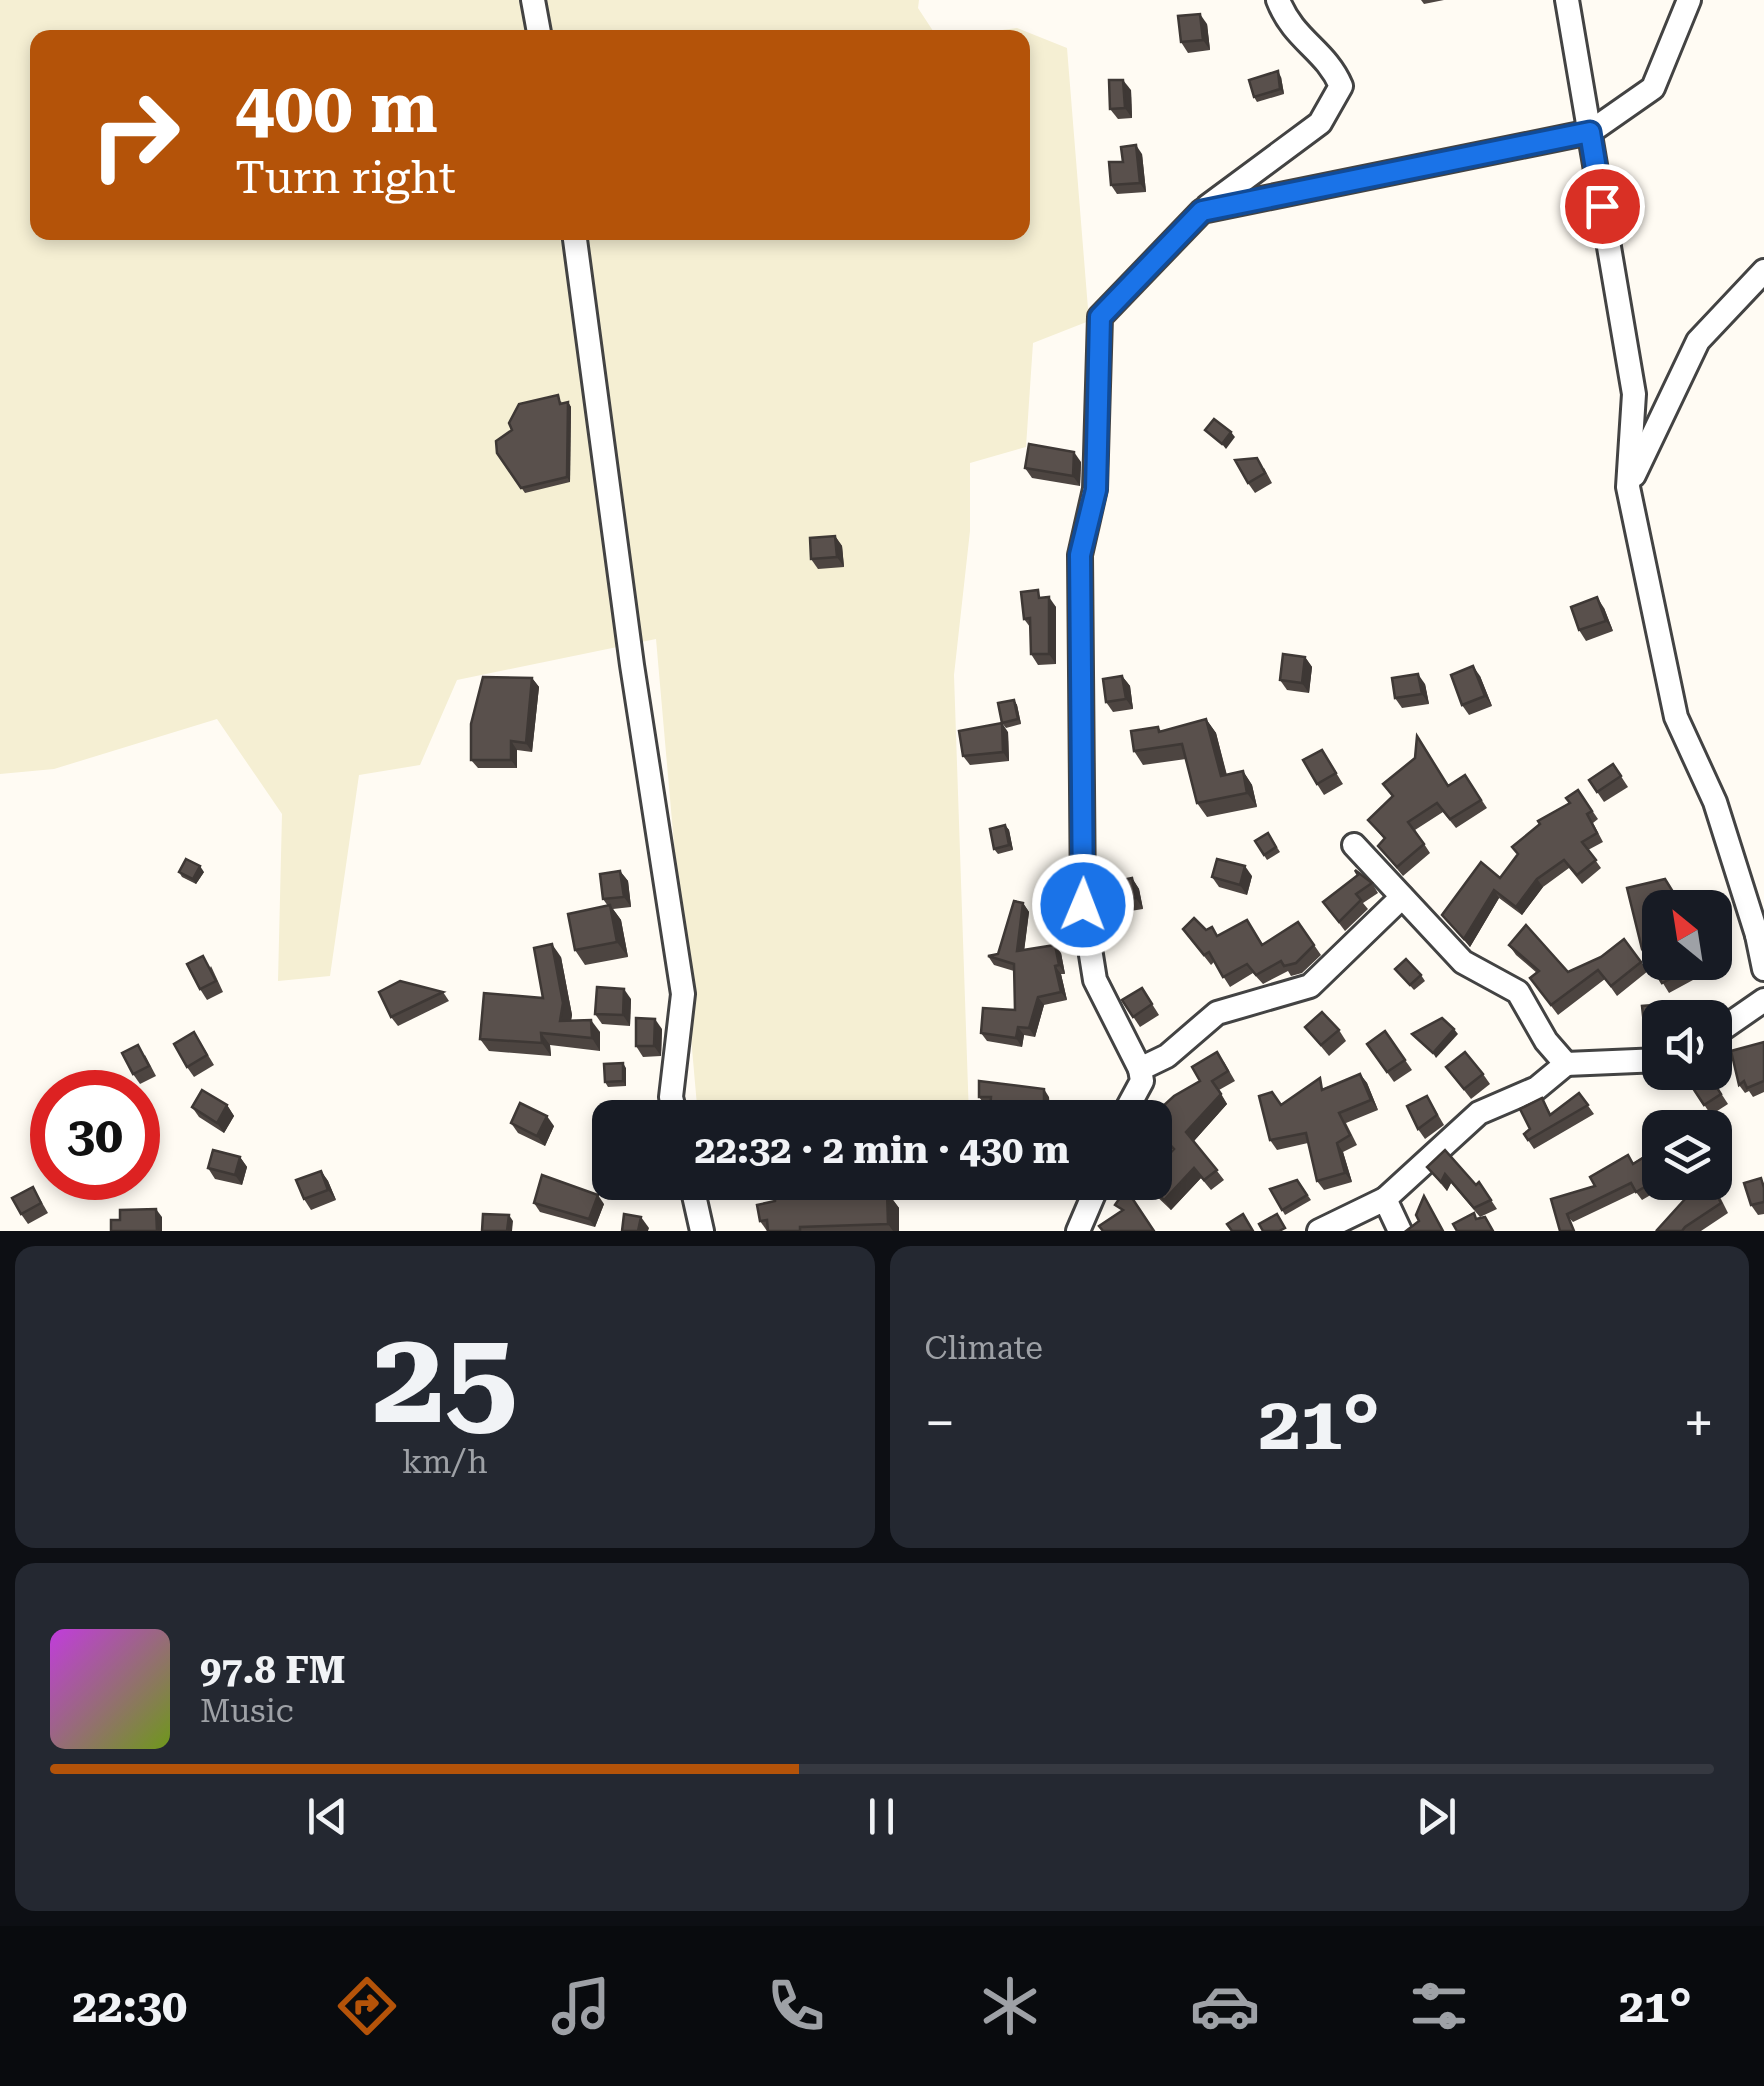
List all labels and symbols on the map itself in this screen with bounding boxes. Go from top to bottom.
pin [1560,164,1645,249]
position arrow [1031,853,1135,957]
north arrow [1642,890,1732,980]
speed limit sign: 30 [30,1070,160,1200]

